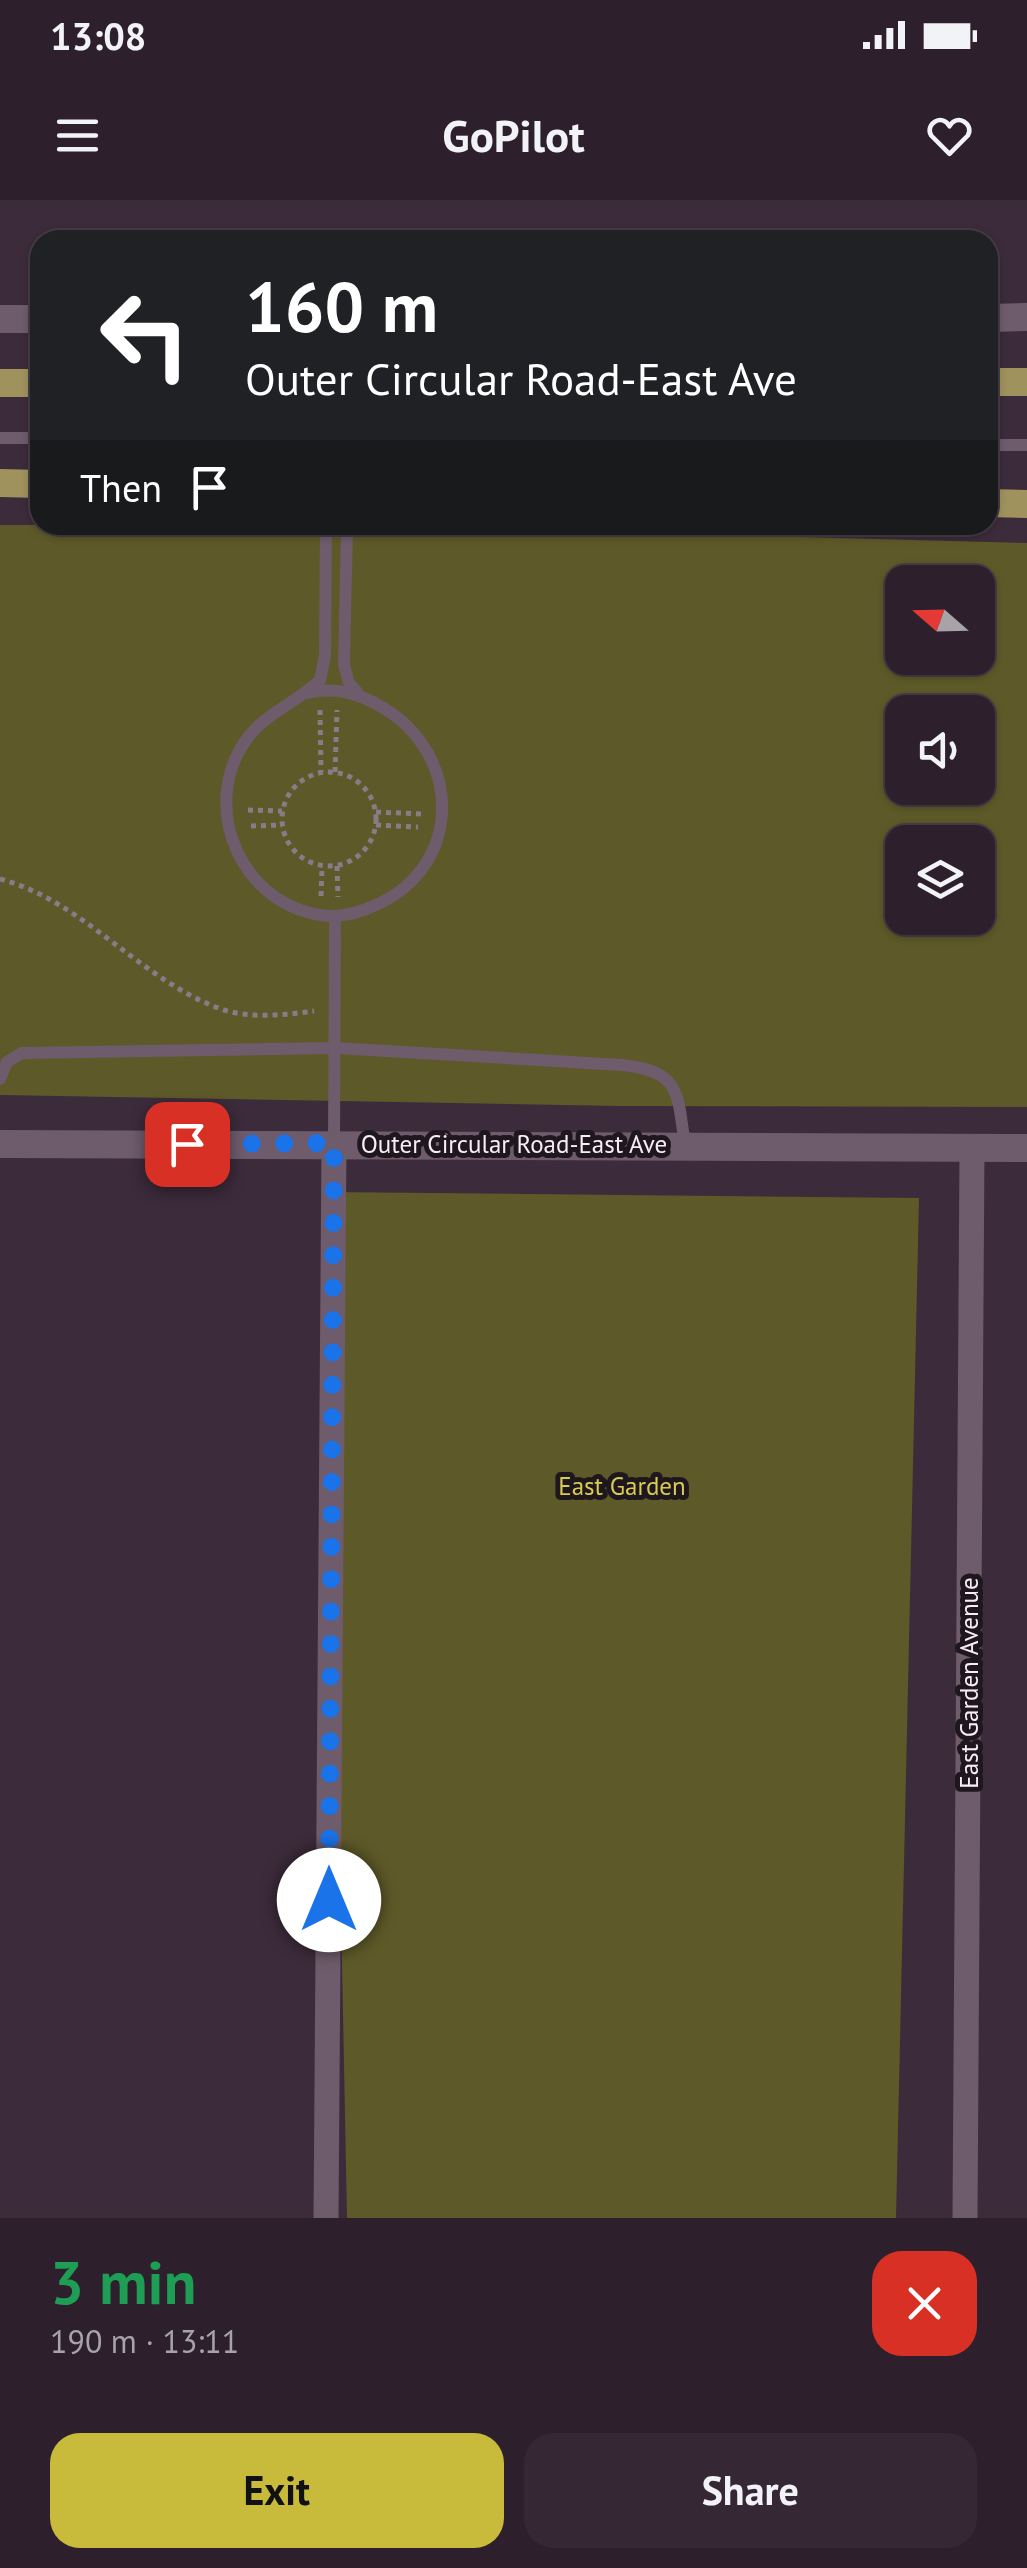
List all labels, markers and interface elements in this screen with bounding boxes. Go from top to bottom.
text: 13:08 [50,11,146,60]
text: GoPilot [442,106,585,164]
icon: menu [50,108,105,163]
icon: heart [922,108,977,163]
text: 160 m [245,261,438,351]
icon: left [80,270,210,400]
text: Outer Circular Road-East Ave [245,349,797,407]
icon: arrive [182,460,237,515]
text: Then [80,463,162,512]
north arrow [885,565,995,675]
map controls [885,565,995,935]
button: sound [885,695,995,805]
button: layers [885,825,995,935]
pin [145,1102,230,1187]
icon: arrive [160,1117,215,1172]
street label: Outer Circular Road-East Ave [361,1128,667,1160]
park label: East Garden [558,1470,686,1502]
street label: East Garden Avenue [953,1577,985,1789]
position arrow [277,1848,381,1952]
text: 3 min [50,2243,196,2321]
button: close [872,2251,977,2356]
text: 190 m · 13:11 [50,2320,239,2362]
button: Exit [50,2433,504,2548]
button: Share [524,2433,977,2548]

